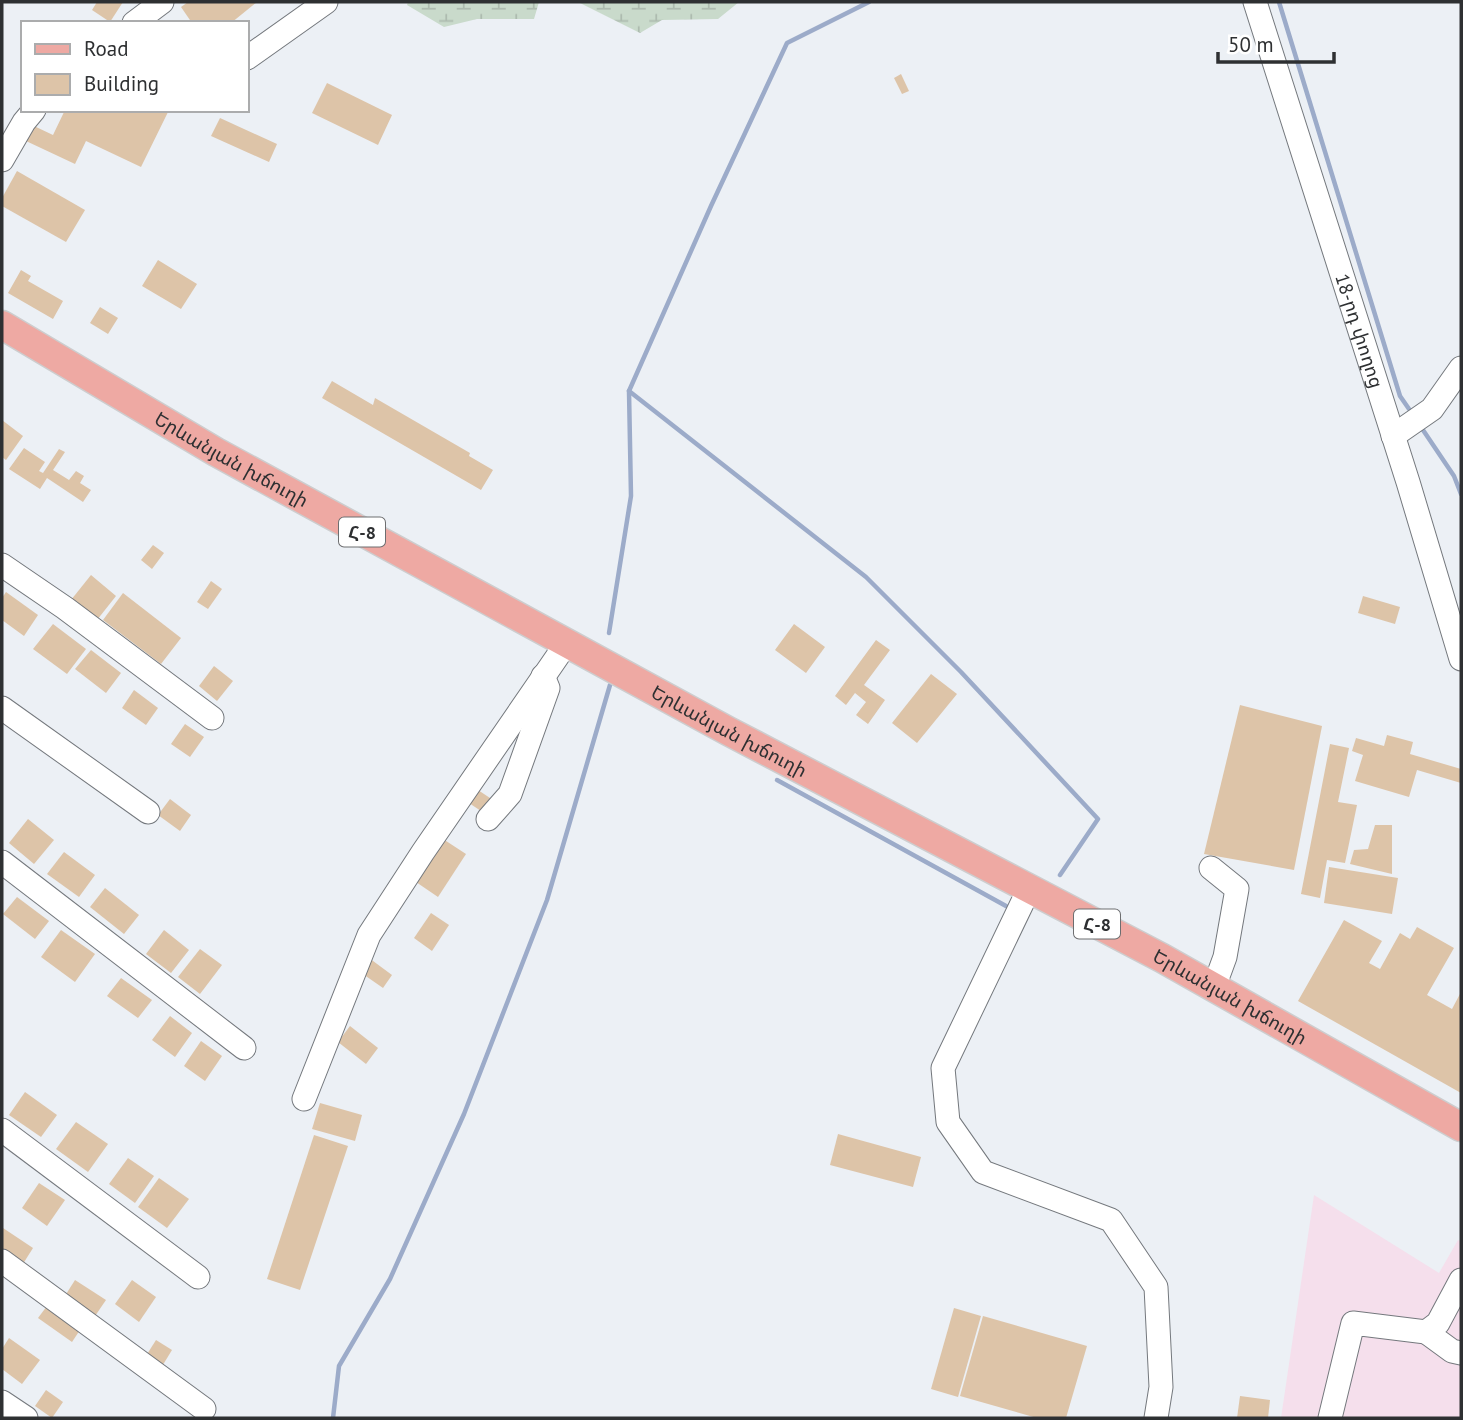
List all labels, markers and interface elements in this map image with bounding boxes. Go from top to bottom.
legend [21,21,248,112]
scale bar [1218,21,1334,65]
text: 50 m [1228,31,1274,58]
text: Road [84,35,128,62]
text: Building [84,70,159,97]
street label: 18-րդ փողոց [1330,270,1389,391]
street label: Երևանյան խճուղի [150,406,313,512]
road number: Հ-8 [339,518,385,546]
street label: Երևանյան խճուղի [647,680,811,782]
road number: Հ-8 [1074,909,1120,939]
street label: Երևանյան խճուղի [1149,943,1311,1050]

